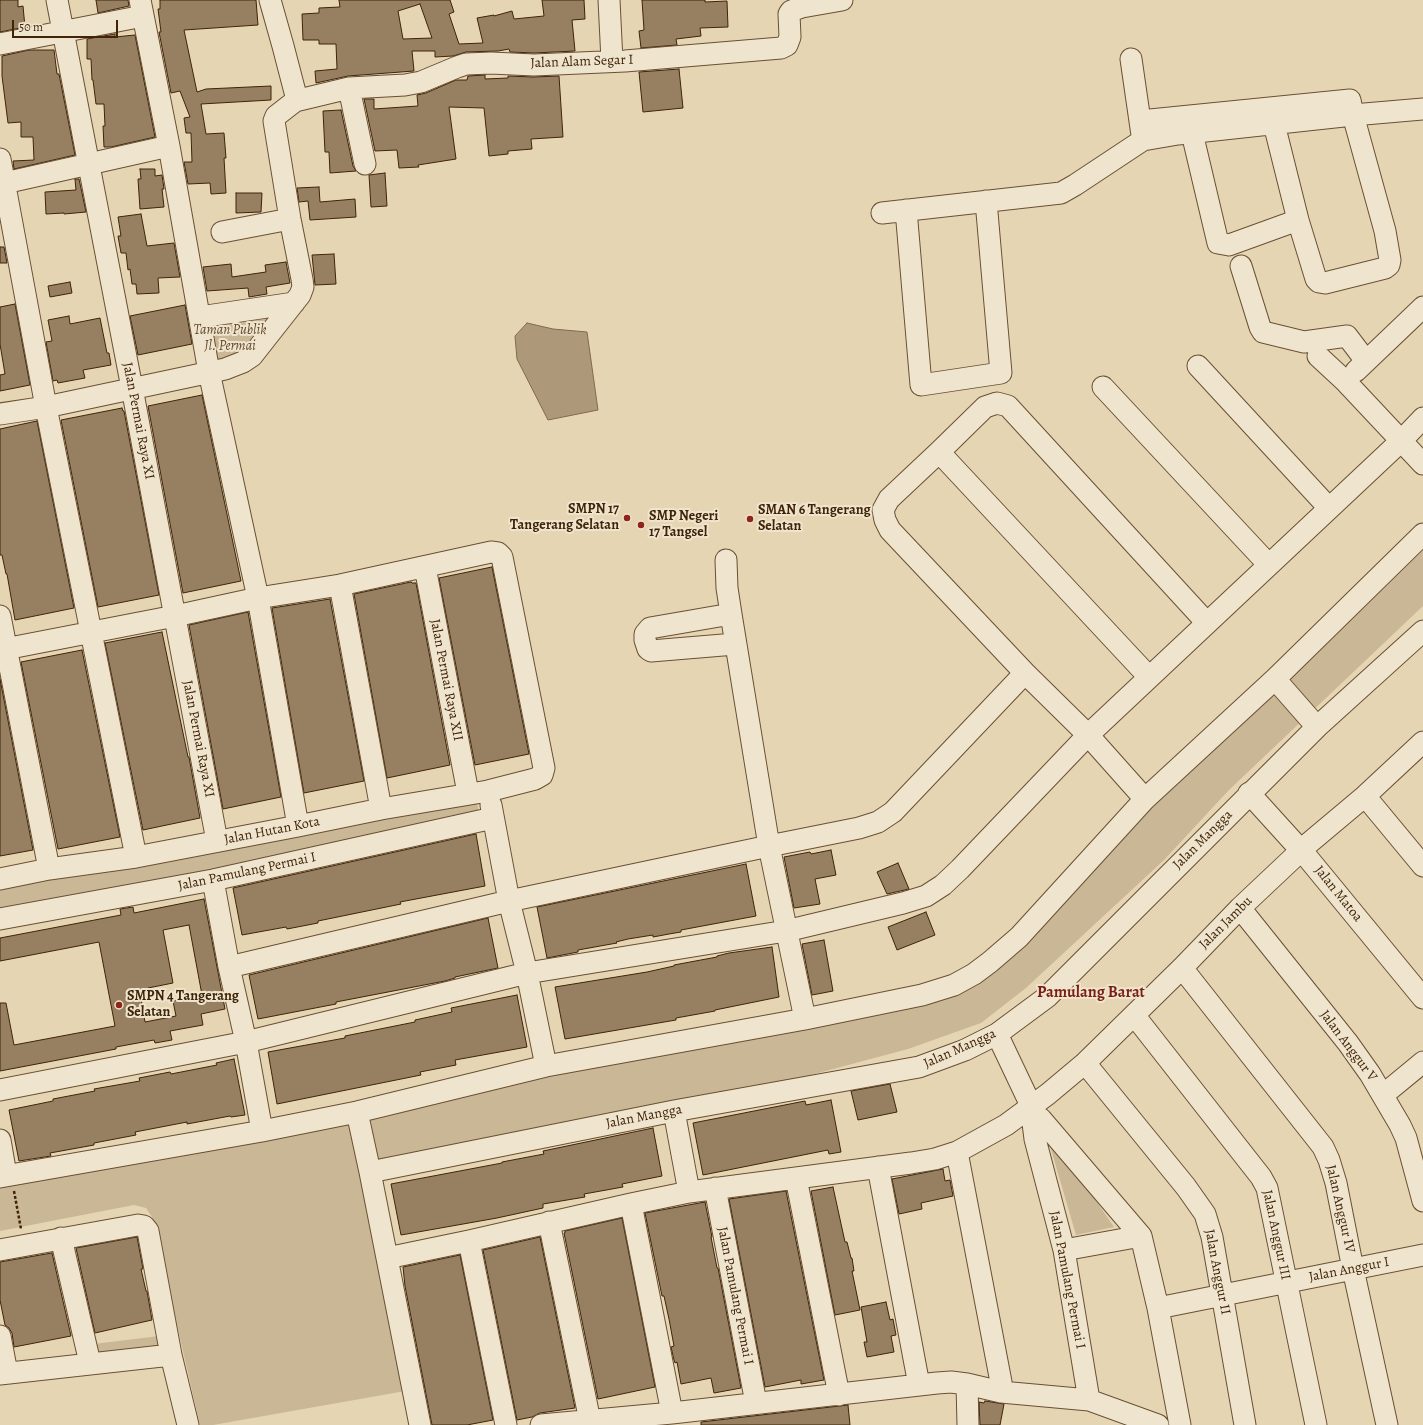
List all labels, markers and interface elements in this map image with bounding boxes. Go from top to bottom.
scale bar [14,12,120,38]
text: 50 m [19,19,43,35]
street label: Jalan Alam Segar I [530,52,634,72]
park label: Taman Publik Jl. Permai [194,323,266,356]
street label: Jalan Permai Raya XI [118,361,158,481]
place label: SMPN 17 Tangerang Selatan [510,502,619,534]
place label: SMAN 6 Tangerang Selatan [758,503,871,536]
place label: SMP Negeri 17 Tangsel [649,509,718,542]
marker: SMPN 17 Tangerang Selatan [622,513,632,523]
marker: SMAN 6 Tangerang Selatan [745,514,755,524]
marker: SMP Negeri 17 Tangsel [636,520,646,530]
street label: Jalan Permai Raya XII [426,618,466,742]
street label: Jalan Permai Raya XI [178,679,218,799]
street label: Jalan Mangga [1170,807,1236,873]
street label: Jalan Hutan Kota [223,813,321,849]
street label: Jalan Pamulang Permai I [177,849,317,895]
street label: Jalan Matoa [1310,863,1366,925]
street label: Jalan Jambu [1196,893,1256,953]
district label: Pamulang Barat [1037,983,1145,1003]
place label: SMPN 4 Tangerang Selatan [127,989,239,1022]
marker: SMPN 4 Tangerang Selatan [114,1000,124,1010]
street label: Jalan Anggur V [1316,1007,1380,1085]
street label: Jalan Mangga [921,1026,999,1072]
street label: Jalan Mangga [604,1101,684,1133]
street label: Jalan Anggur IV [1322,1163,1358,1255]
street label: Jalan Anggur III [1258,1188,1294,1282]
street label: Jalan Pamulang Permai I [1045,1210,1089,1350]
street label: Jalan Pamulang Permai I [713,1226,757,1366]
street label: Jalan Anggur II [1201,1228,1233,1316]
street label: Jalan Anggur I [1307,1254,1391,1286]

